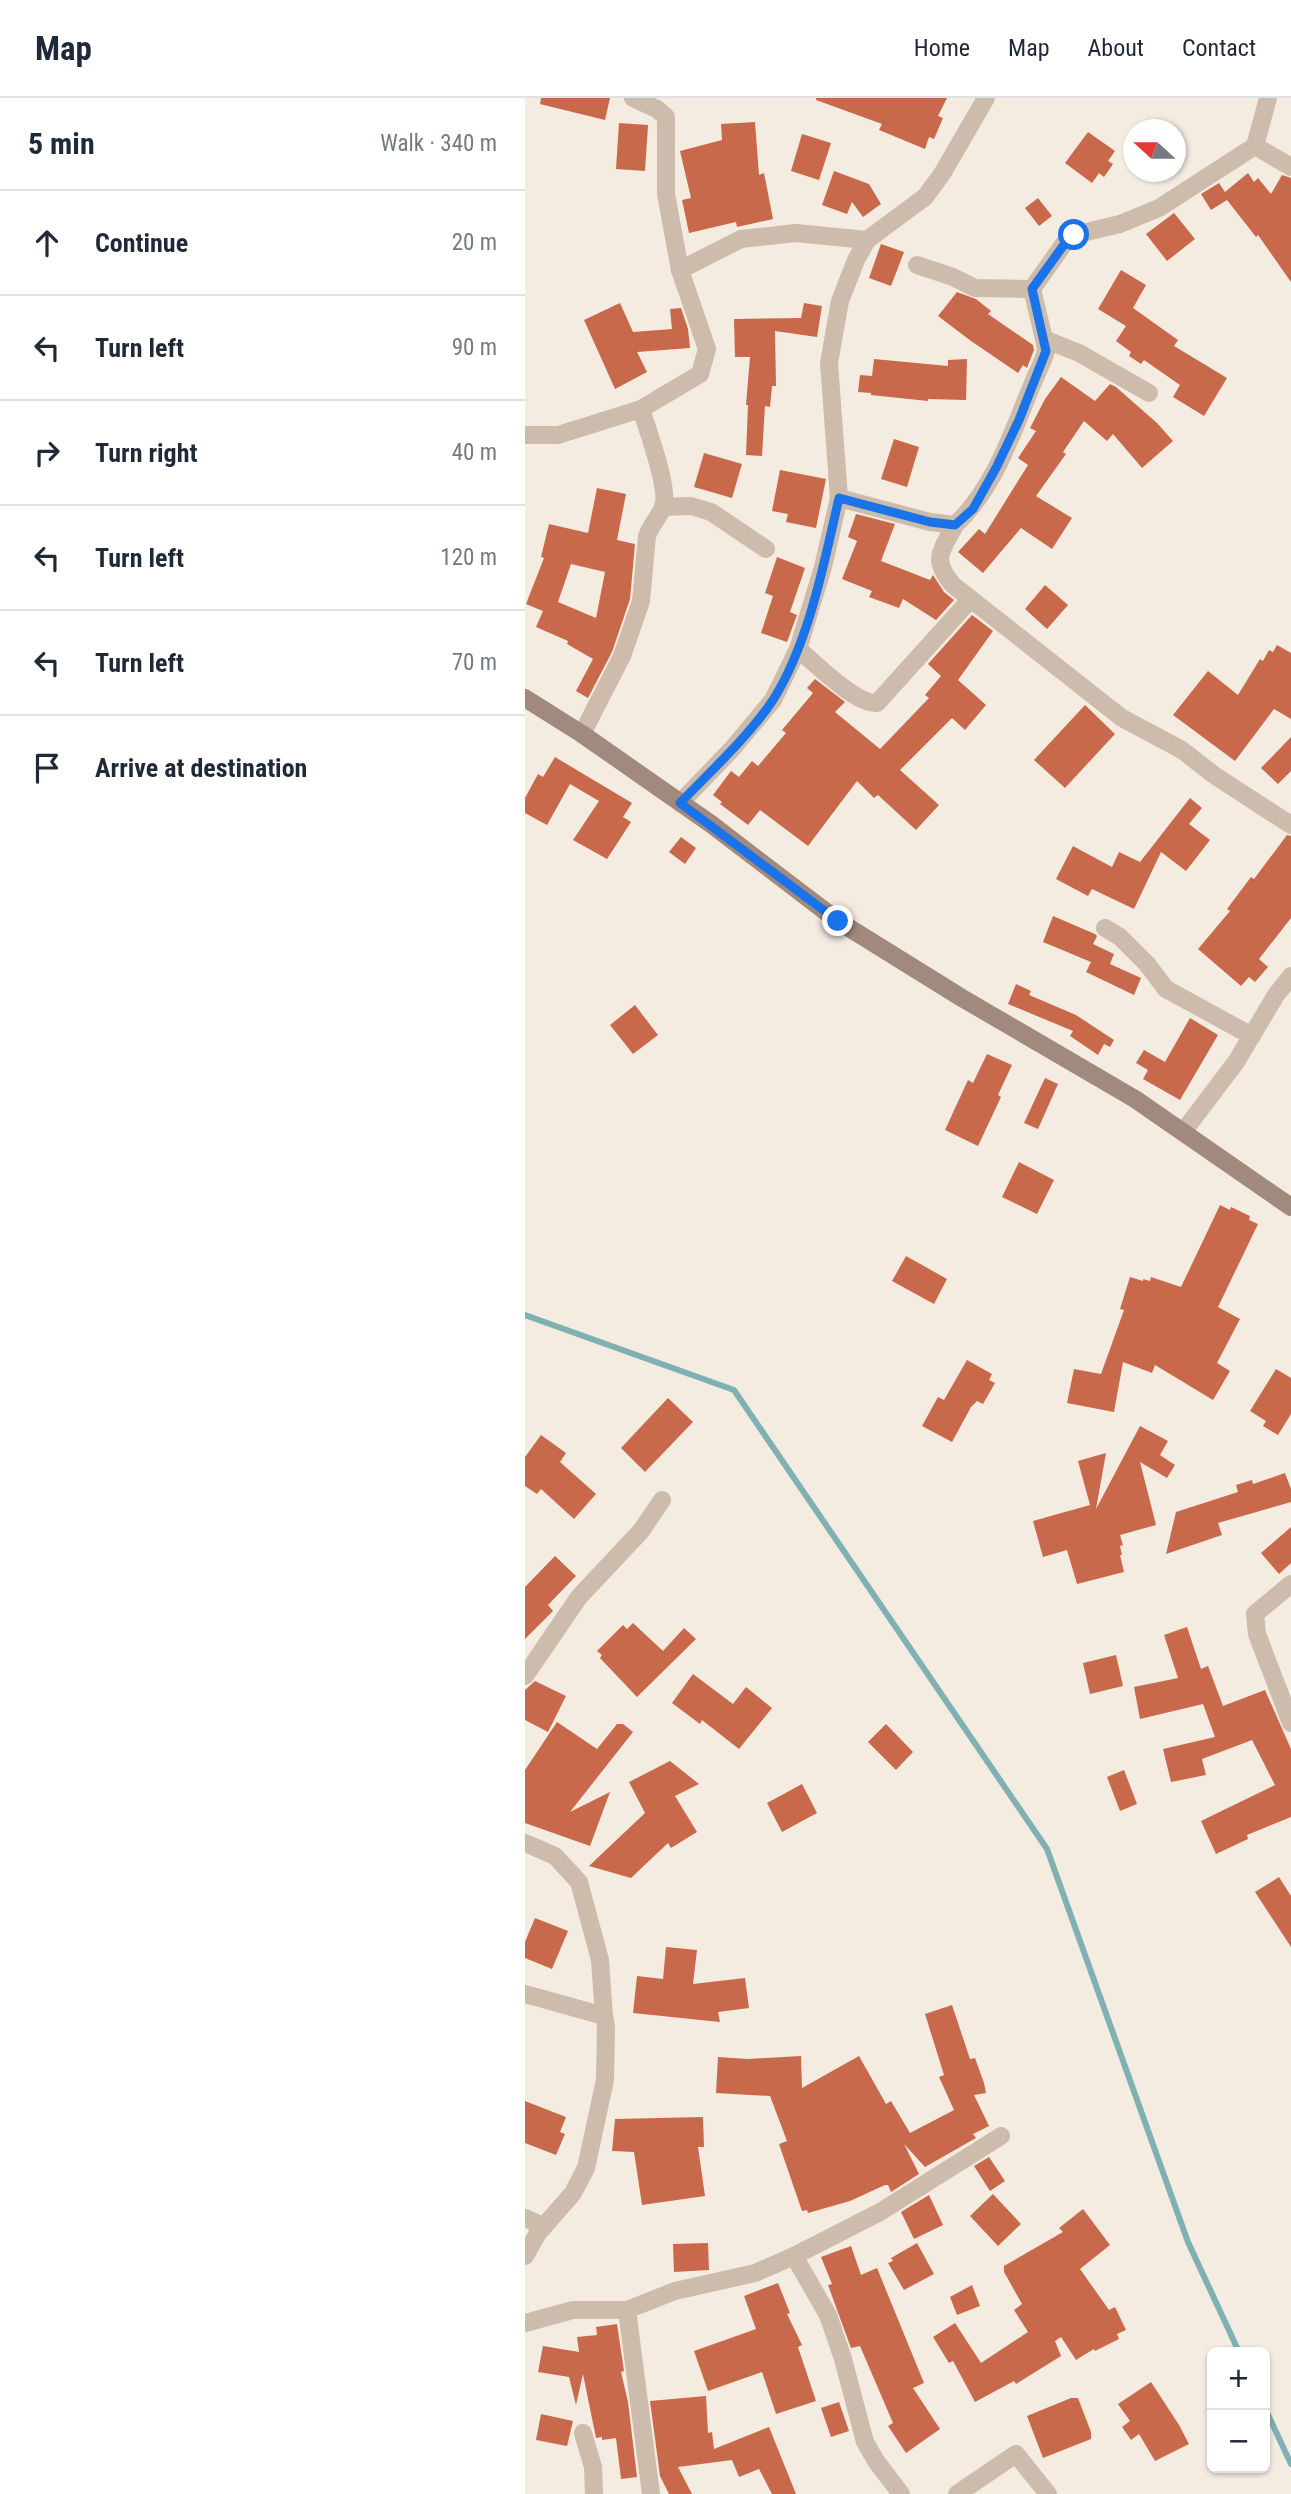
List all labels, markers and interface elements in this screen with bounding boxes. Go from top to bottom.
text: Map [35,29,92,68]
text: Home [914,34,970,62]
text: Map [1008,34,1050,62]
text: About [1088,34,1144,62]
text: Contact [1182,34,1256,62]
north arrow [1123,119,1186,182]
text: 5 min [28,126,95,161]
text: Walk · 340 m [380,130,497,157]
route start [1058,219,1089,250]
icon: ahead [28,224,66,262]
text: Continue [95,228,188,258]
text: 20 m [452,229,497,256]
icon: left [28,329,66,367]
text: Turn left [95,333,184,363]
text: 90 m [452,334,497,361]
icon: right [28,434,66,472]
text: Turn right [95,438,197,468]
text: 40 m [452,439,497,466]
icon: left [28,539,66,577]
text: Turn left [95,543,184,573]
text: 120 m [440,544,497,571]
icon: left [28,644,66,682]
text: Turn left [95,648,184,678]
text: 70 m [452,649,497,676]
icon: arrive [28,749,66,787]
text: Arrive at destination [95,753,307,783]
route end [822,905,853,936]
map controls [1207,2347,1270,2473]
button: + [1207,2347,1270,2410]
button: − [1207,2410,1270,2473]

